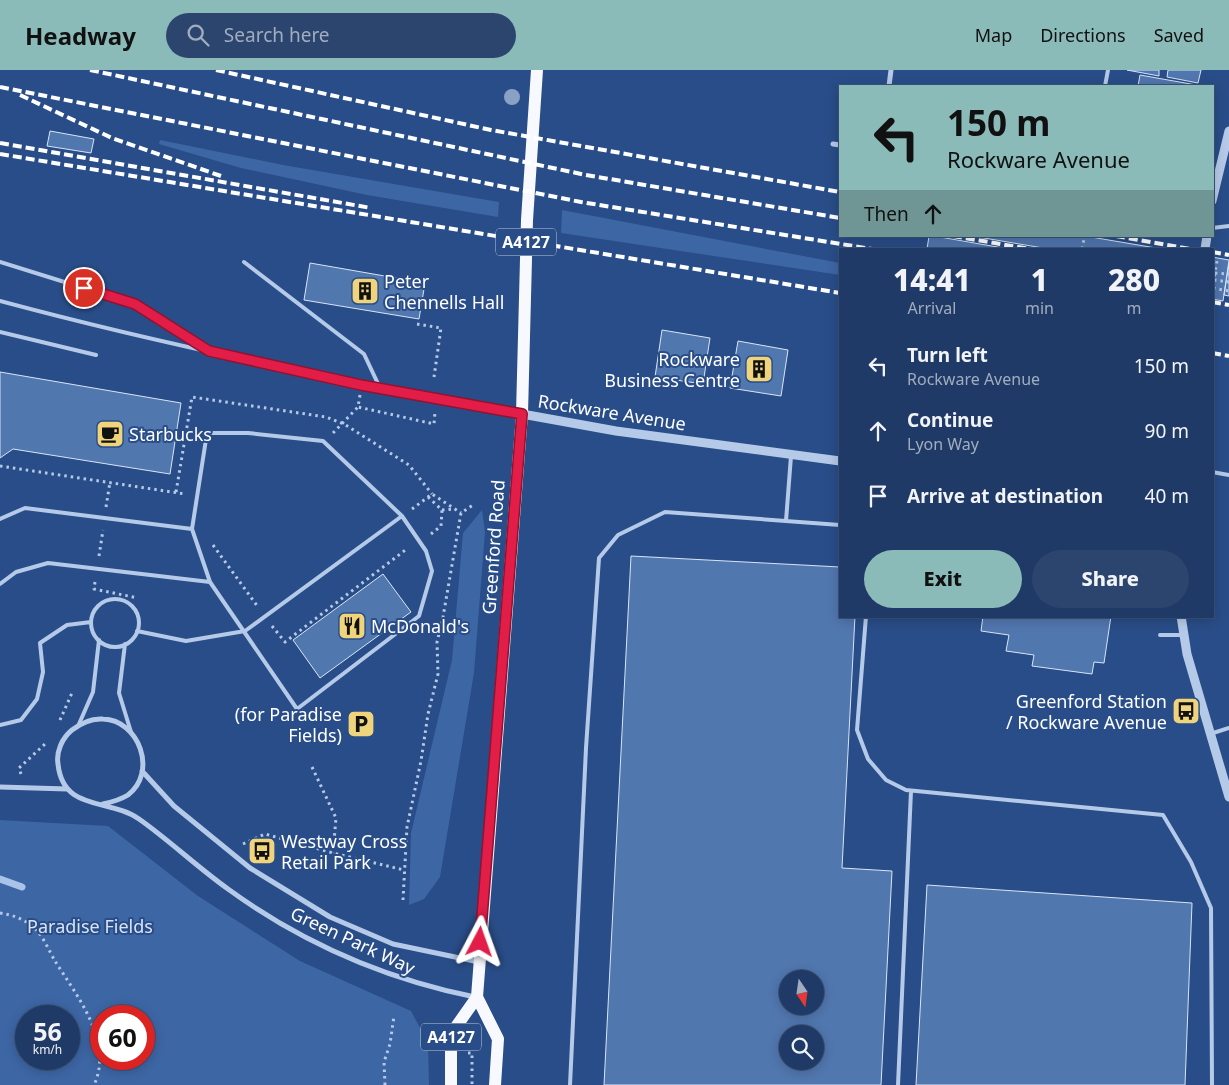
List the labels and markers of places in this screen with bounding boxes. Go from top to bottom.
pin [63,267,105,309]
place label: Peter Chennells Hall [384,269,504,314]
building icon: Peter Chennells Hall [350,276,380,306]
place label: Rockware Business Centre [604,347,740,392]
building icon: Rockware Business Centre [744,354,774,384]
cafe icon: Starbucks [95,419,125,449]
place label: Starbucks [129,422,212,446]
restaurant icon: McDonald's [337,611,367,641]
place label: McDonald's [371,614,469,638]
place label: Greenford Station / Rockware Avenue [1006,689,1167,734]
bus stop icon: Greenford Station / Rockware Avenue [1171,696,1201,726]
place label: (for Paradise Fields) [235,702,342,747]
parking icon: (for Paradise Fields) [346,709,376,739]
place label: Westway Cross Retail Park [281,829,407,874]
bus stop icon: Westway Cross Retail Park [247,836,277,866]

